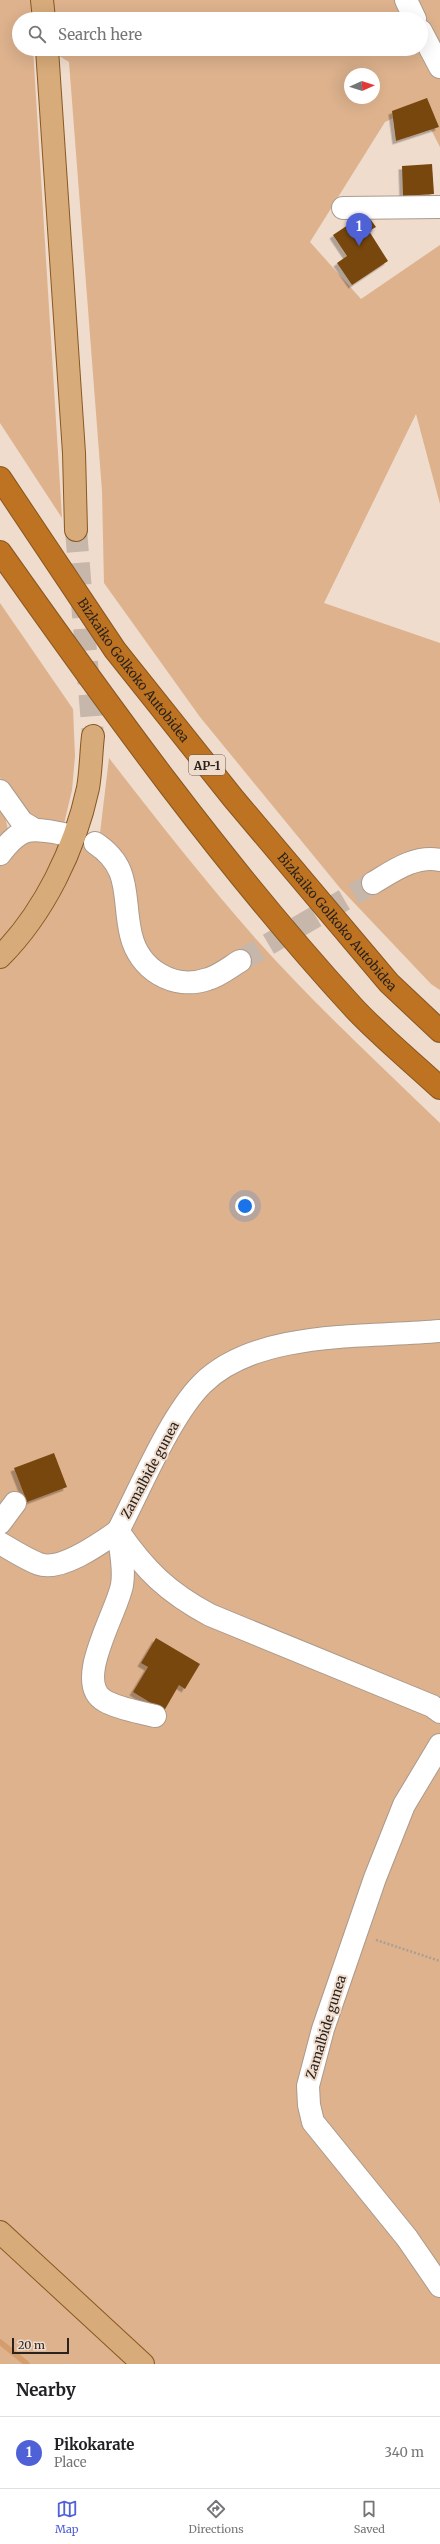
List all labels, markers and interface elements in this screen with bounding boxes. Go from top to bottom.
search box [12,12,428,56]
icon: search [26,23,48,45]
text: Search here [58,25,142,44]
north arrow [344,68,380,104]
pin: 1 [346,213,372,246]
street label: Bizkaiko Golkoko Autobidea [74,595,193,745]
road number: AP-1 [189,755,225,775]
street label: Bizkaiko Golkoko Autobidea [274,849,401,995]
your location [235,1196,255,1216]
street label: Zamalbide gunea [117,1418,183,1521]
street label: Zamalbide gunea [302,1973,350,2081]
scale bar [12,2336,69,2355]
text: 20 m [18,2338,45,2352]
text: Nearby [16,2379,76,2401]
text: Pikokarate [54,2435,134,2454]
text: 1 [26,2444,32,2461]
text: 340 m [385,2444,424,2461]
text: Place [54,2454,87,2471]
tab: Map [55,2498,79,2536]
tab: Directions [189,2498,244,2536]
tab: Saved [354,2498,385,2536]

